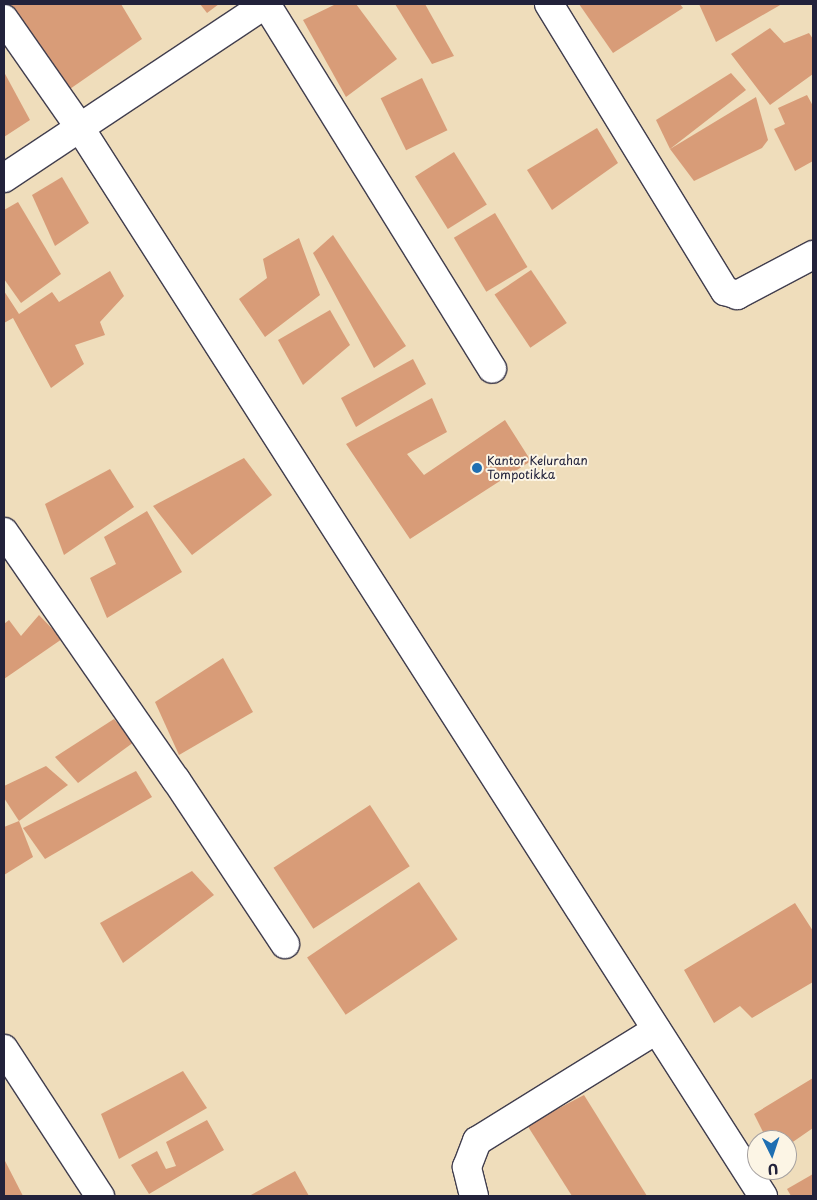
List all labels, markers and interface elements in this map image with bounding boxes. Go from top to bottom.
place label: Kantor Kelurahan Tompotikka [487,454,588,482]
marker: Kantor Kelurahan Tompotikka [471,462,483,474]
north arrow [747,1130,797,1180]
text: U [767,1159,779,1180]

